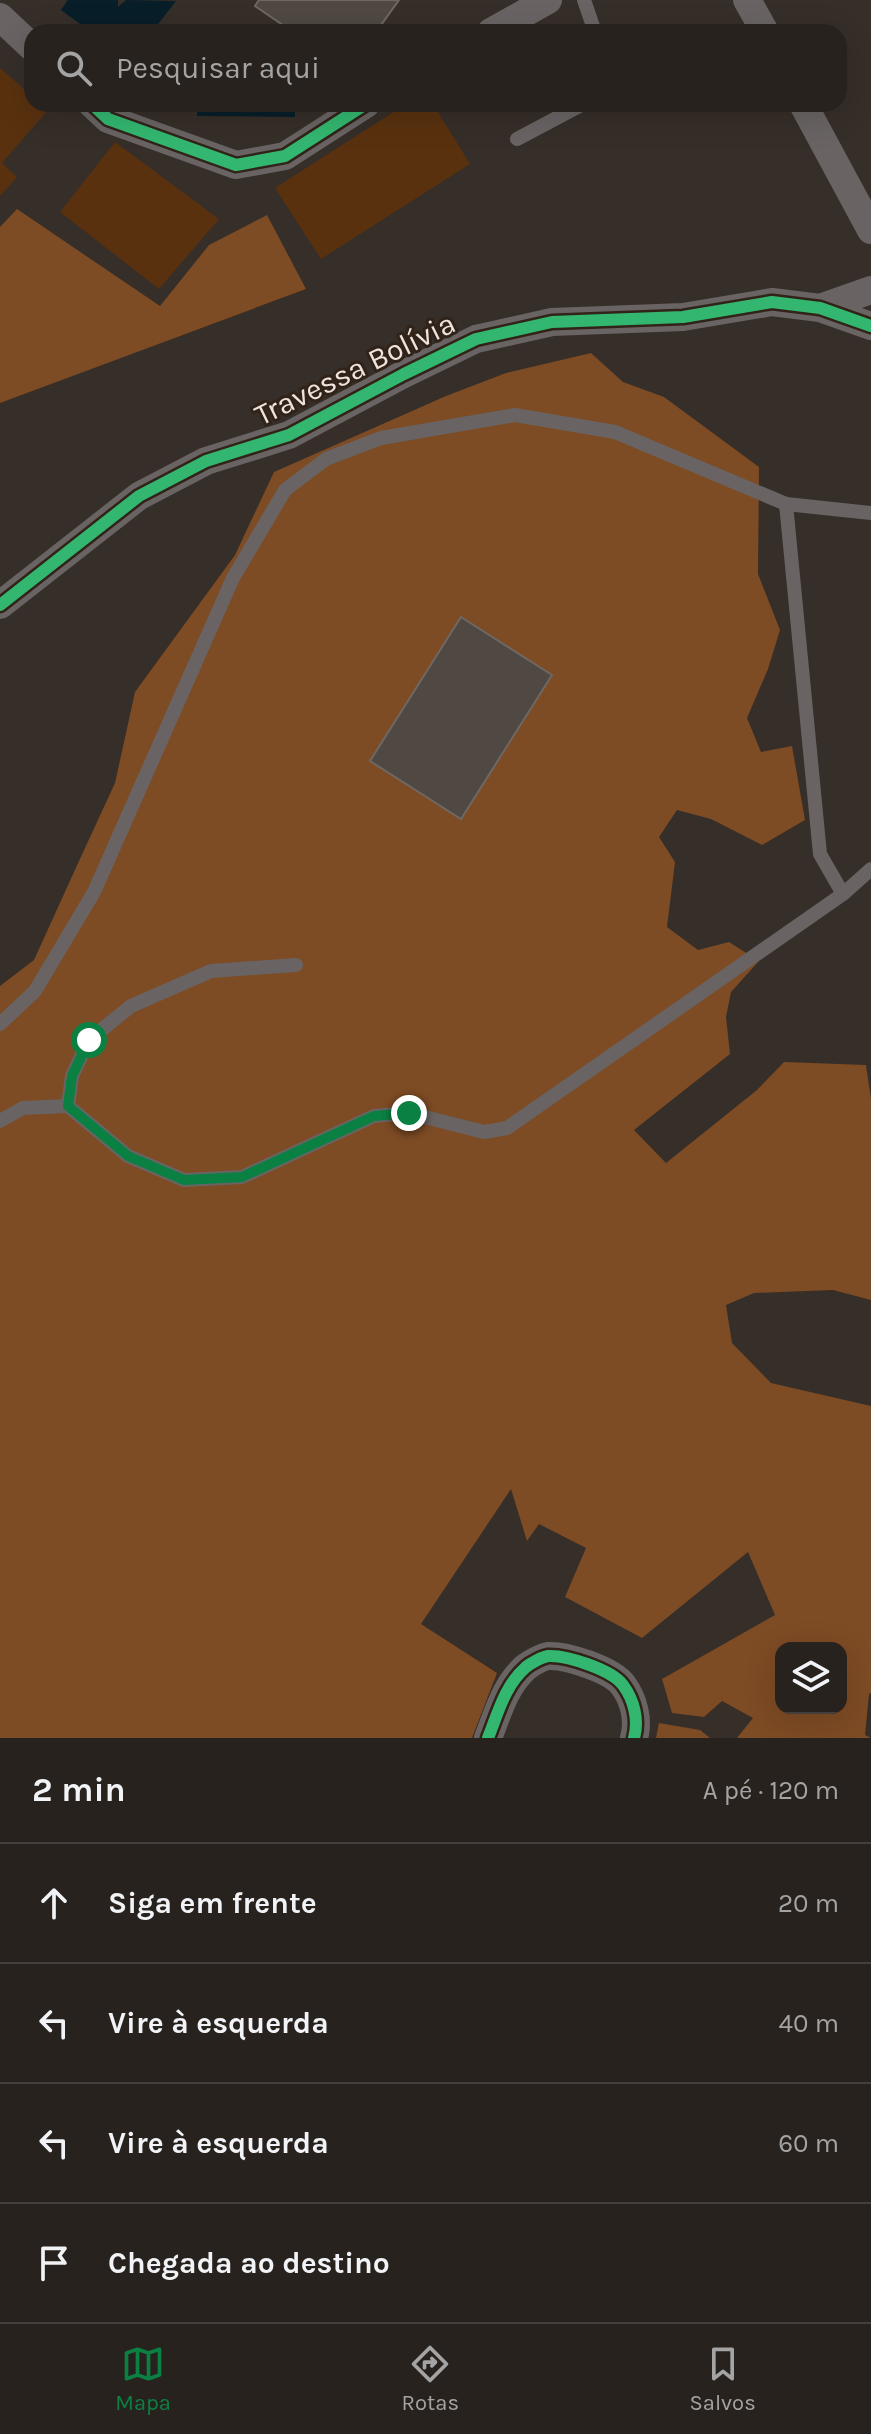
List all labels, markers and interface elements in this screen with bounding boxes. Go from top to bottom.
search box [24,24,847,112]
icon: search [52,46,96,90]
text: Pesquisar aqui [116,50,320,86]
street label: Travessa Bolívia [249,305,461,433]
route start [71,1022,107,1058]
route end [391,1095,427,1131]
map controls [775,1642,847,1714]
button: layers [775,1642,847,1714]
text: 2 min [32,1770,126,1810]
text: A pé · 120 m [703,1775,839,1806]
icon: ahead [32,1881,76,1925]
text: Siga em frente [108,1885,317,1921]
text: 20 m [778,1888,839,1919]
icon: left [32,2001,76,2045]
text: Vire à esquerda [108,2005,329,2041]
text: 40 m [779,2008,839,2039]
icon: left [32,2121,76,2165]
text: Vire à esquerda [108,2125,329,2161]
text: 60 m [778,2128,839,2159]
icon: arrive [32,2241,76,2285]
text: Chegada ao destino [108,2245,390,2281]
tab: Mapa [115,2342,171,2416]
tab: Rotas [402,2342,459,2416]
tab: Salvos [690,2342,756,2416]

